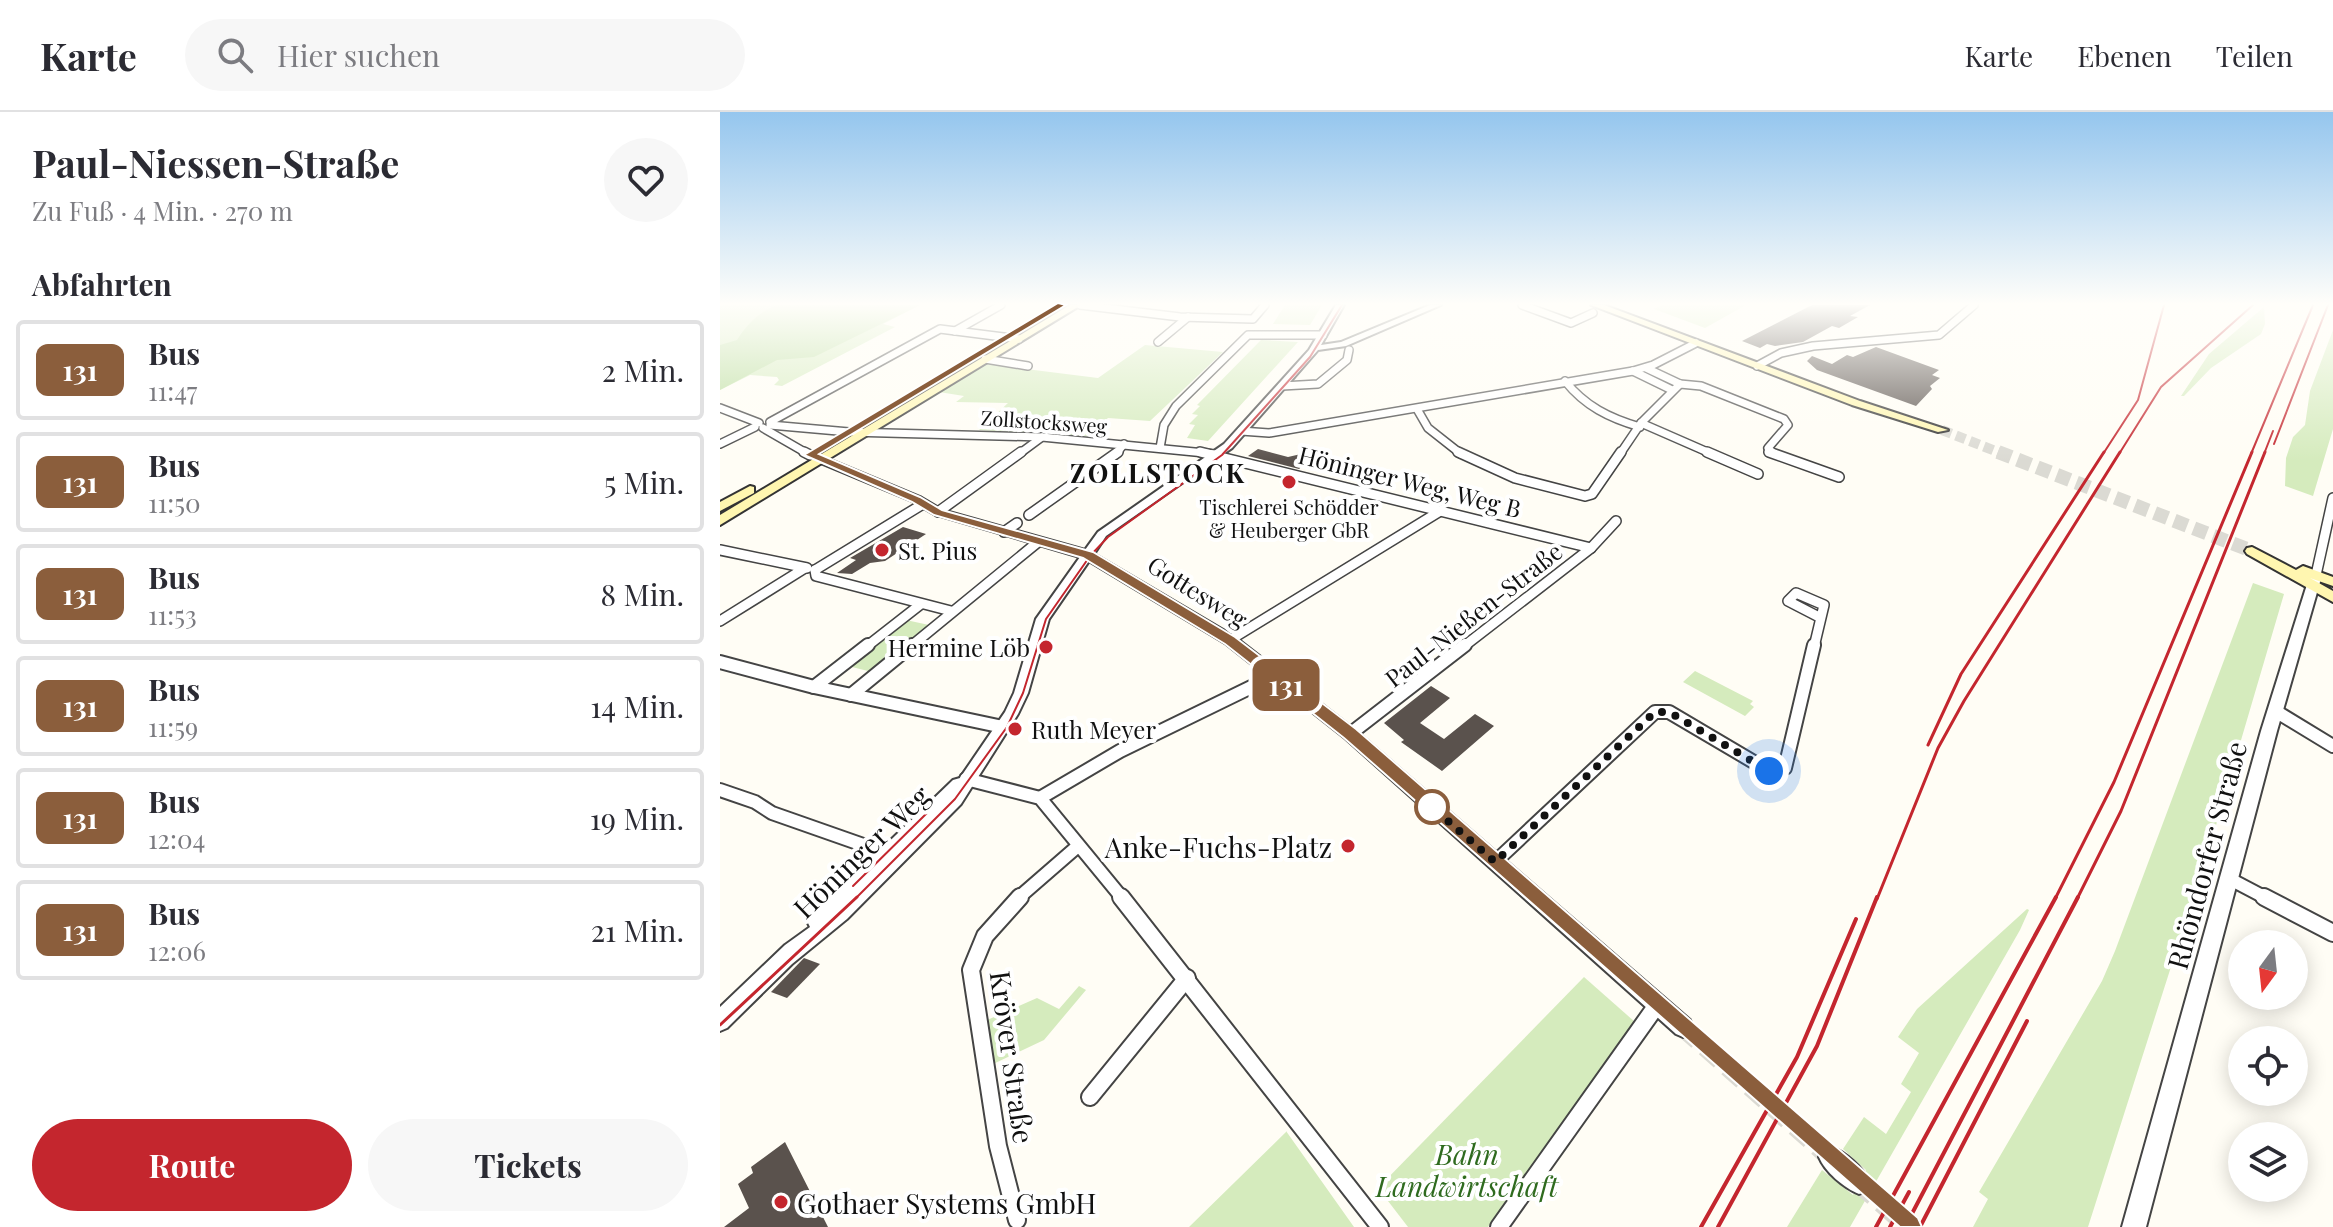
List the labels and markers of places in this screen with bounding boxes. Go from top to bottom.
marker: Tischlerei Schödder & Heuberger GbR [1280,473,1298,491]
place label: Tischlerei Schödder & Heuberger GbR [1199,493,1379,543]
place label: St. Pius [898,534,977,566]
marker: St. Pius [873,541,891,559]
place label: Hermine Löb [888,631,1030,663]
marker: Hermine Löb [1037,638,1055,656]
place label: Ruth Meyer [1031,713,1156,745]
marker: Ruth Meyer [1006,720,1024,738]
unlabelled marker [1415,790,1449,824]
place label: Anke-Fuchs-Platz [1104,828,1332,865]
marker: Anke-Fuchs-Platz [1339,837,1357,855]
place label: Gothaer Systems GmbH [797,1184,1096,1221]
marker: Gothaer Systems GmbH [772,1193,790,1211]

